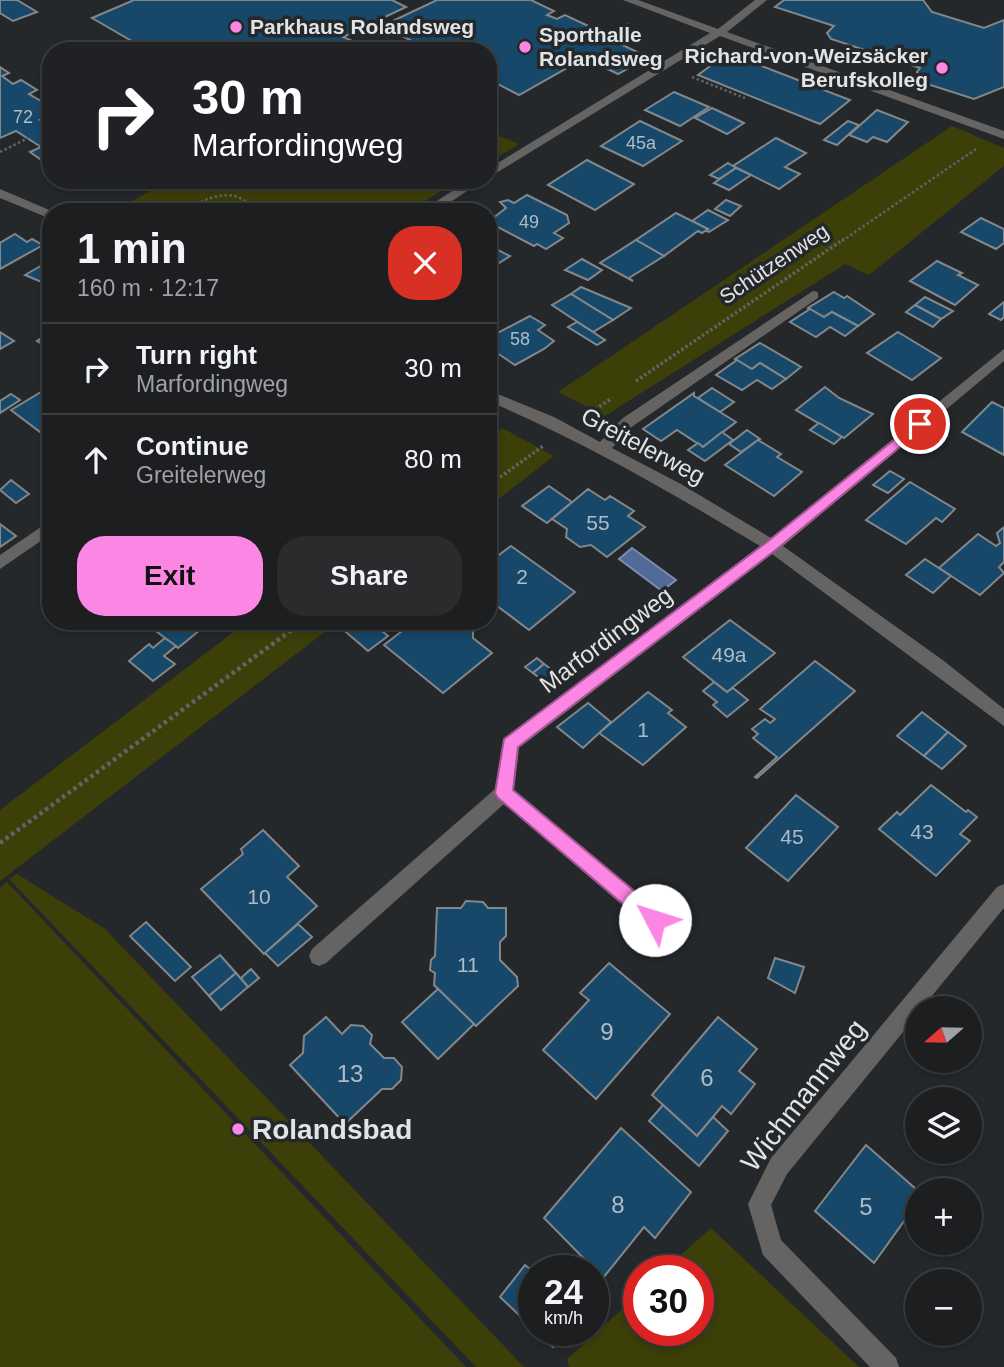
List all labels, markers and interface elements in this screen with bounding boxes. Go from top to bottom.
place label: Parkhaus Rolandsweg [250,15,474,38]
marker: Parkhaus Rolandsweg [228,19,244,35]
place label: Sporthalle Rolandsweg [539,23,663,70]
marker: Sporthalle Rolandsweg [517,39,533,55]
place label: Richard-von-Weizsäcker Berufskolleg [684,44,928,91]
marker: Richard-von-Weizsäcker Berufskolleg [934,60,950,76]
icon: right [77,70,168,161]
text: 30 m [192,70,304,124]
house number: 72 [13,107,33,127]
text: Marfordingweg [192,127,404,163]
house number: 45a [626,133,657,153]
house number: 49 [519,212,539,232]
street label: Schützenweg [715,219,832,308]
text: 1 min [77,225,187,272]
button: close [388,226,462,300]
text: 160 m · 12:17 [77,275,219,301]
house number: 58 [510,329,530,349]
text: Turn right [136,340,257,370]
icon: right [77,350,115,388]
text: 30 m [404,353,462,383]
text: Marfordingweg [136,371,288,397]
pin [890,394,950,454]
street label: Greitelerweg [577,402,710,489]
icon: arrive [901,405,939,443]
text: Continue [136,431,249,461]
icon: ahead [77,441,115,479]
text: 80 m [404,444,462,474]
text: Greitelerweg [136,462,266,488]
house number: 55 [586,511,610,534]
button: Exit [77,536,263,616]
button: Share [277,536,462,616]
house number: 2 [516,565,528,588]
street label: Marfordingweg [534,581,677,698]
house number: 49a [711,643,747,666]
house number: 1 [637,718,649,741]
house number: 43 [910,820,934,843]
house number: 45 [780,825,804,848]
position arrow [618,883,692,957]
house number: 10 [247,885,271,908]
house number: 11 [457,953,479,976]
north arrow [905,996,982,1073]
map controls [905,996,982,1346]
street label: Wichmannweg [735,1013,872,1177]
house number: 9 [600,1018,614,1045]
house number: 13 [337,1060,363,1087]
house number: 6 [700,1064,714,1091]
button: layers [905,1087,982,1164]
place label: Rolandsbad [252,1114,412,1145]
marker: Rolandsbad [230,1121,246,1137]
button: + [905,1178,982,1255]
house number: 8 [611,1191,625,1218]
house number: 5 [859,1193,873,1220]
speed limit sign: 30 [623,1255,714,1346]
button: − [905,1269,982,1346]
text: 24 [544,1272,583,1311]
text: km/h [544,1308,583,1328]

